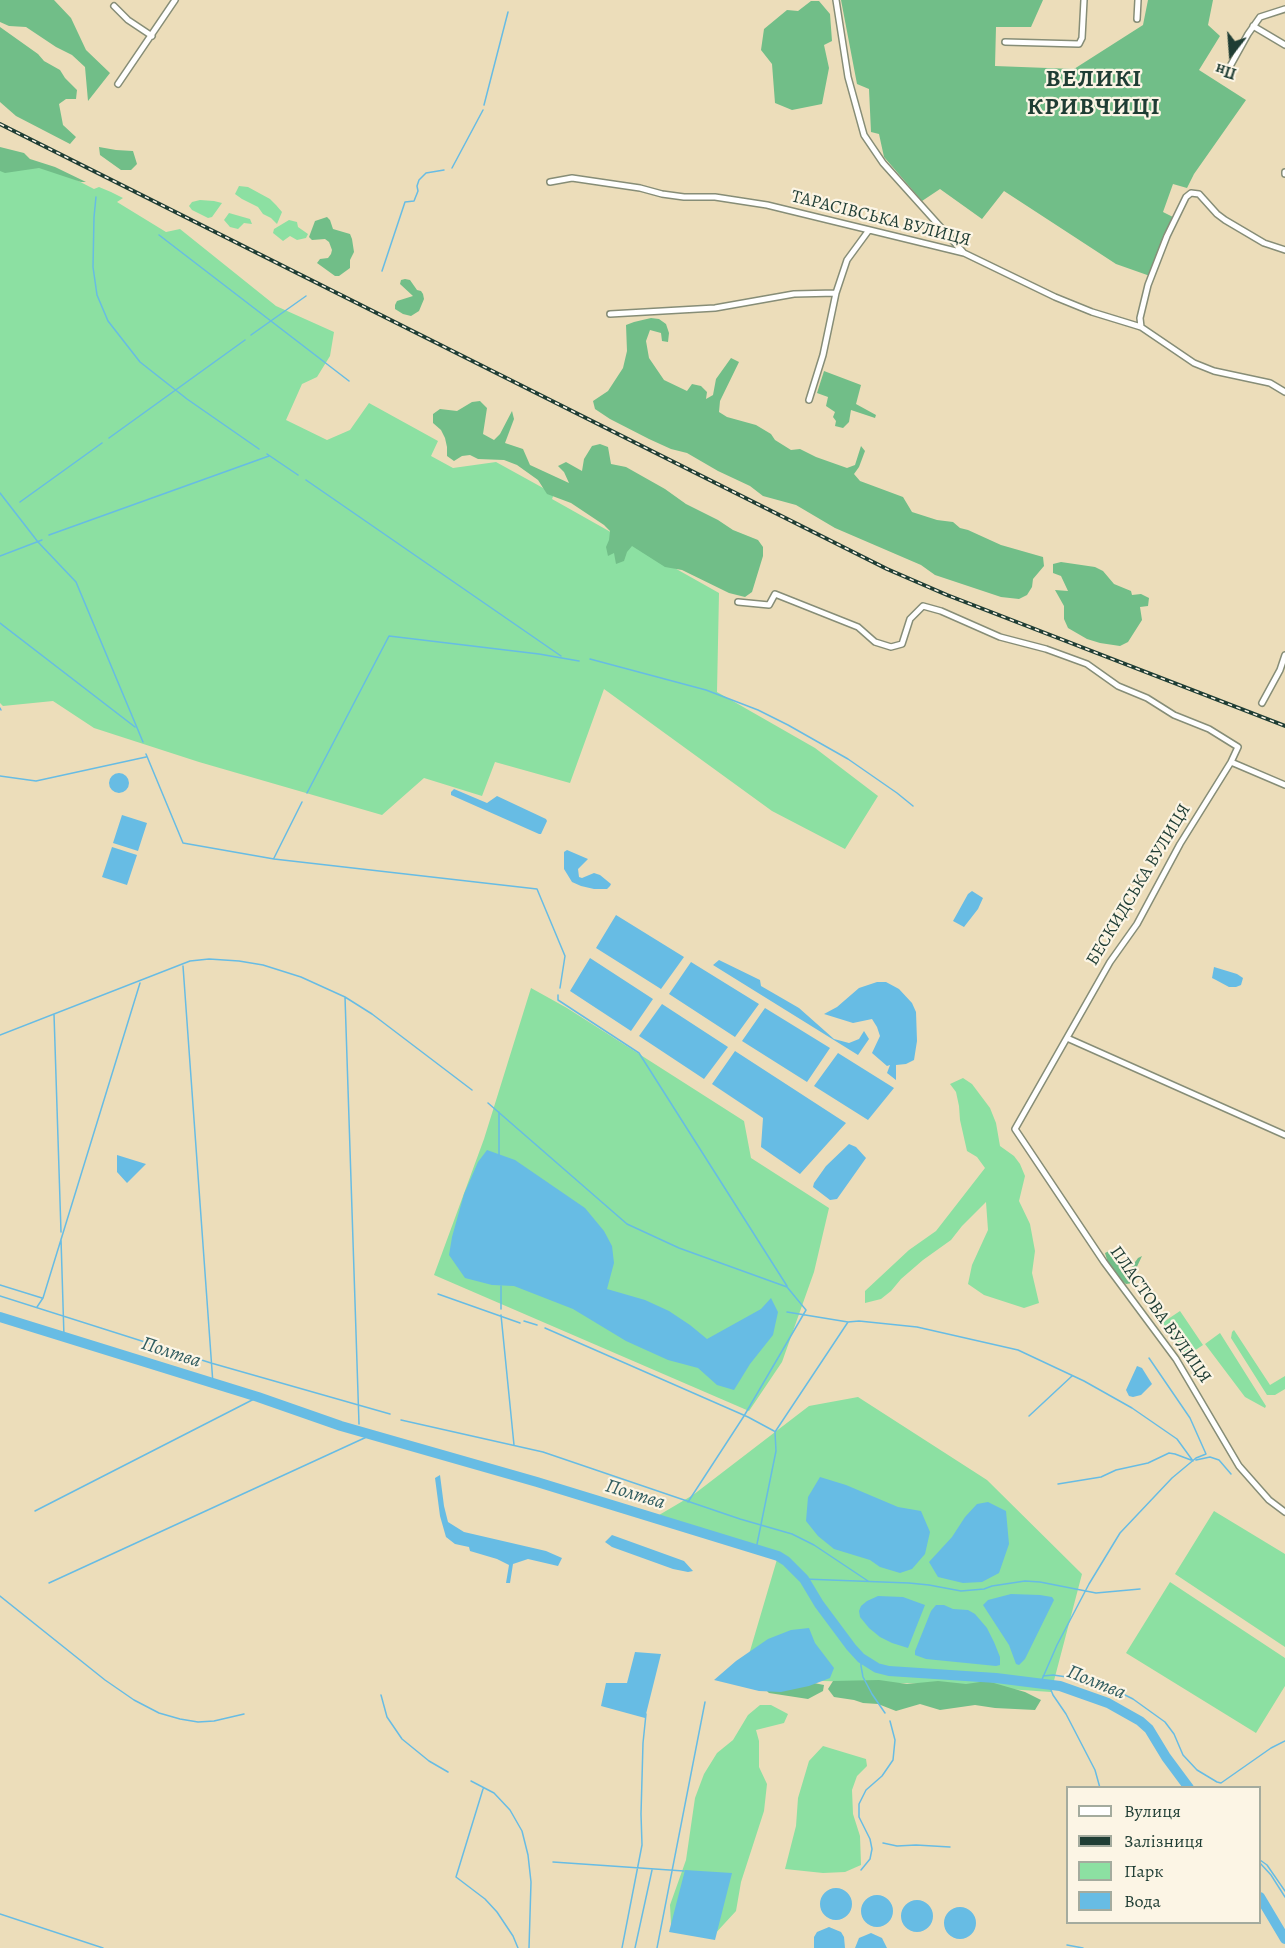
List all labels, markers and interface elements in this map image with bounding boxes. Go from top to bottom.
north arrow [1201,24,1261,84]
text: Пн [1213,58,1239,85]
district label: ВЕЛИКІ КРИВЧИЦІ [1027,66,1161,122]
street label: ТАРАСІВСЬКА ВУЛИЦЯ [789,186,973,252]
street label: БЕСКИДСЬКА ВУЛИЦЯ [1082,800,1196,970]
street label: ПЛАСТОВА ВУЛИЦЯ [1105,1242,1215,1388]
water label: Полтва [138,1332,204,1374]
water label: Полтва [602,1475,668,1515]
water label: Полтва [1063,1660,1129,1706]
legend [1066,1786,1261,1924]
text: Вулиця [1124,1799,1181,1823]
text: Залізниця [1124,1829,1203,1853]
text: Парк [1124,1859,1164,1883]
text: Вода [1124,1889,1161,1913]

